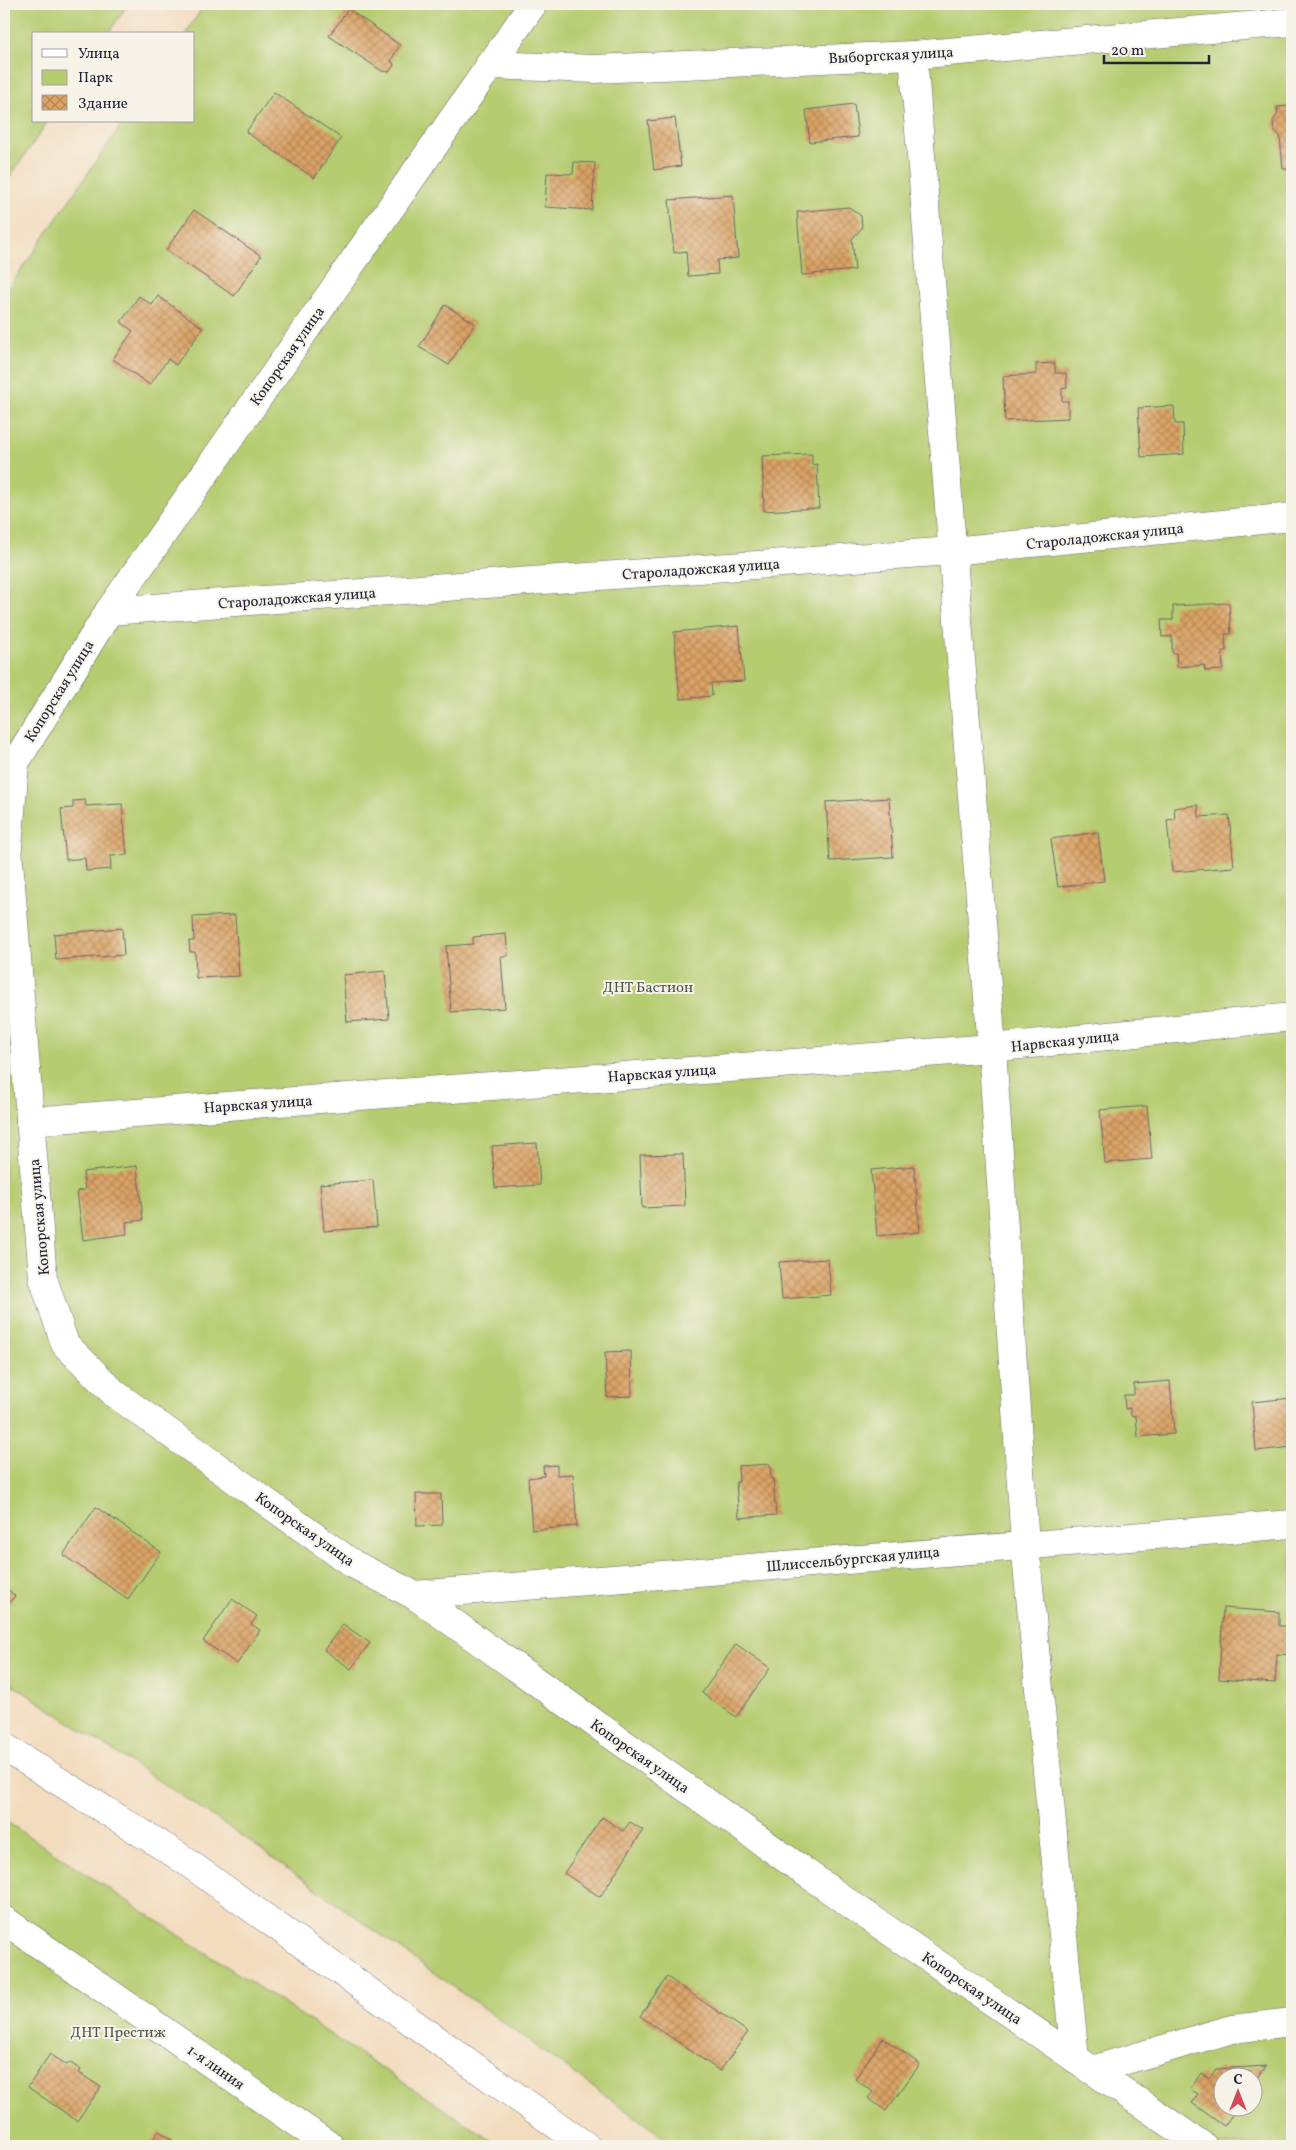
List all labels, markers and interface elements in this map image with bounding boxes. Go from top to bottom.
legend [32,32,195,122]
scale bar [1104,32,1208,64]
text: 20 m [1111,41,1144,62]
street label: Выборгская улица [828,43,954,70]
text: Улица [78,44,120,65]
text: Парк [78,68,113,89]
text: Здание [78,94,128,115]
street label: Копорская улица [246,303,330,411]
street label: Староладожская улица [1025,519,1185,556]
street label: Староладожская улица [621,555,781,586]
street label: Староладожская улица [217,584,377,615]
street label: Копорская улица [20,637,100,747]
park label: ДНТ Бастион [603,978,693,999]
street label: Нарвская улица [1010,1026,1120,1059]
street label: Нарвская улица [607,1060,717,1089]
street label: Нарвская улица [203,1091,313,1120]
street label: Копорская улица [25,1158,56,1276]
street label: Копорская улица [250,1488,358,1572]
street label: Шлиссельбургская улица [766,1542,941,1579]
street label: Копорская улица [585,1715,693,1799]
street label: Копорская улица [917,1948,1026,2031]
park label: ДНТ Престиж [70,2023,166,2044]
street label: 1-я линия [182,2041,248,2096]
north arrow [1214,2068,1264,2118]
text: С [1233,2071,1243,2090]

